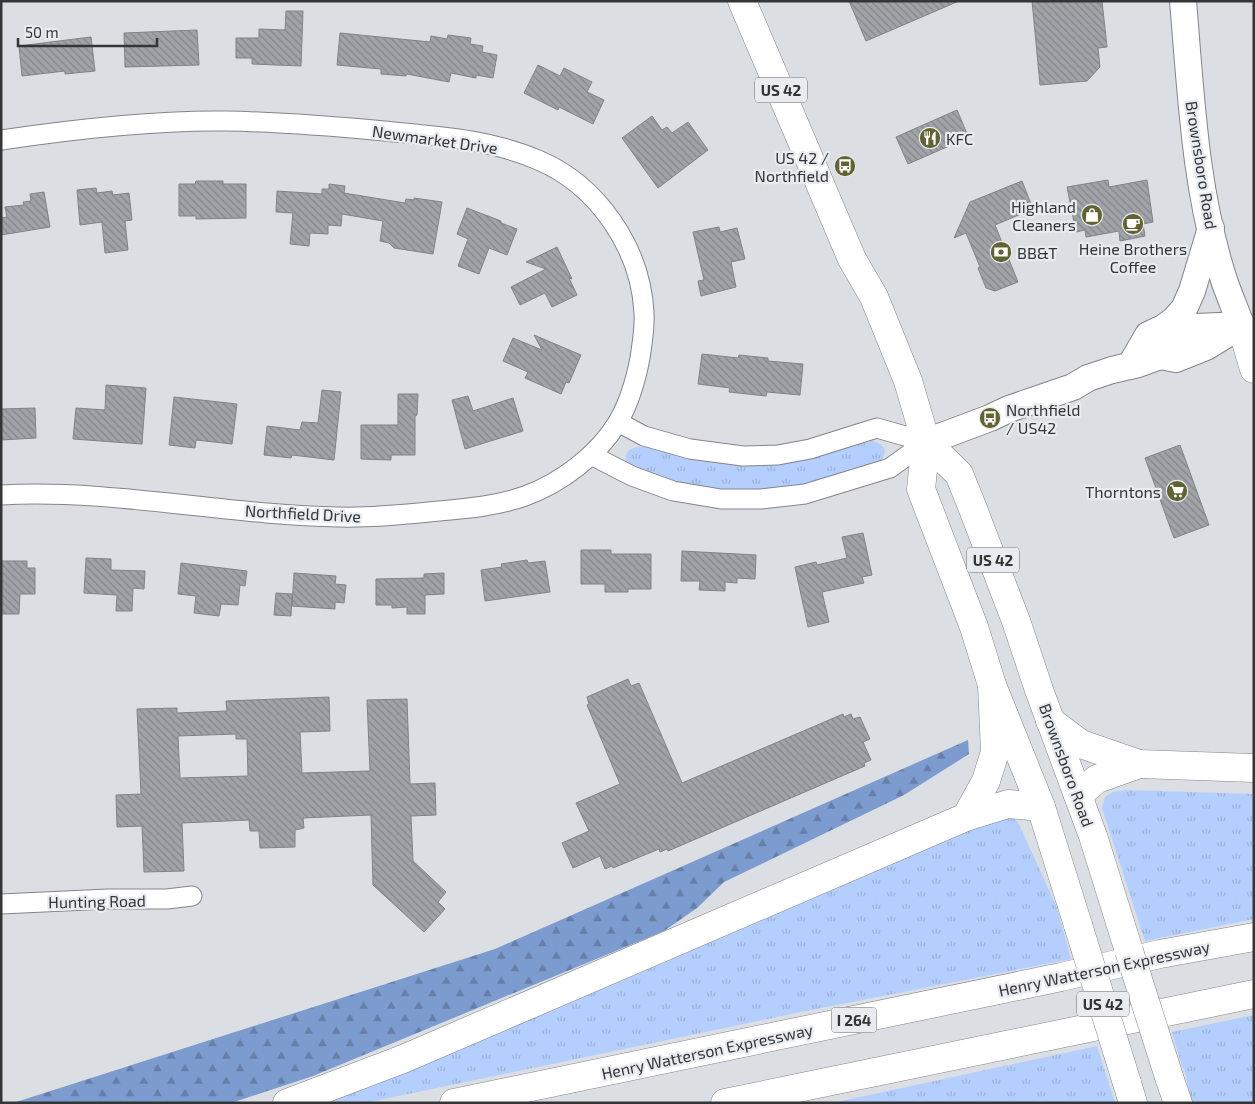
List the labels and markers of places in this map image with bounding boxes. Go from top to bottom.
restaurant icon: KFC [918,126,942,150]
place label: KFC [946,129,973,148]
place label: US 42 / Northfield [755,148,829,185]
bus stop icon: US 42 / Northfield [833,154,857,178]
place label: Highland Cleaners [1011,197,1076,234]
shop icon: Highland Cleaners [1080,203,1104,227]
cafe icon: Heine Brothers Coffee [1121,212,1145,236]
place label: Heine Brothers Coffee [1079,239,1187,276]
bank icon: BB&T [989,240,1013,264]
place label: BB&T [1017,243,1058,262]
place label: Northfield / US42 [1006,400,1080,437]
bus stop icon: Northfield / US42 [978,406,1002,430]
supermarket icon: Thorntons [1165,479,1189,503]
place label: Thorntons [1085,482,1161,501]

